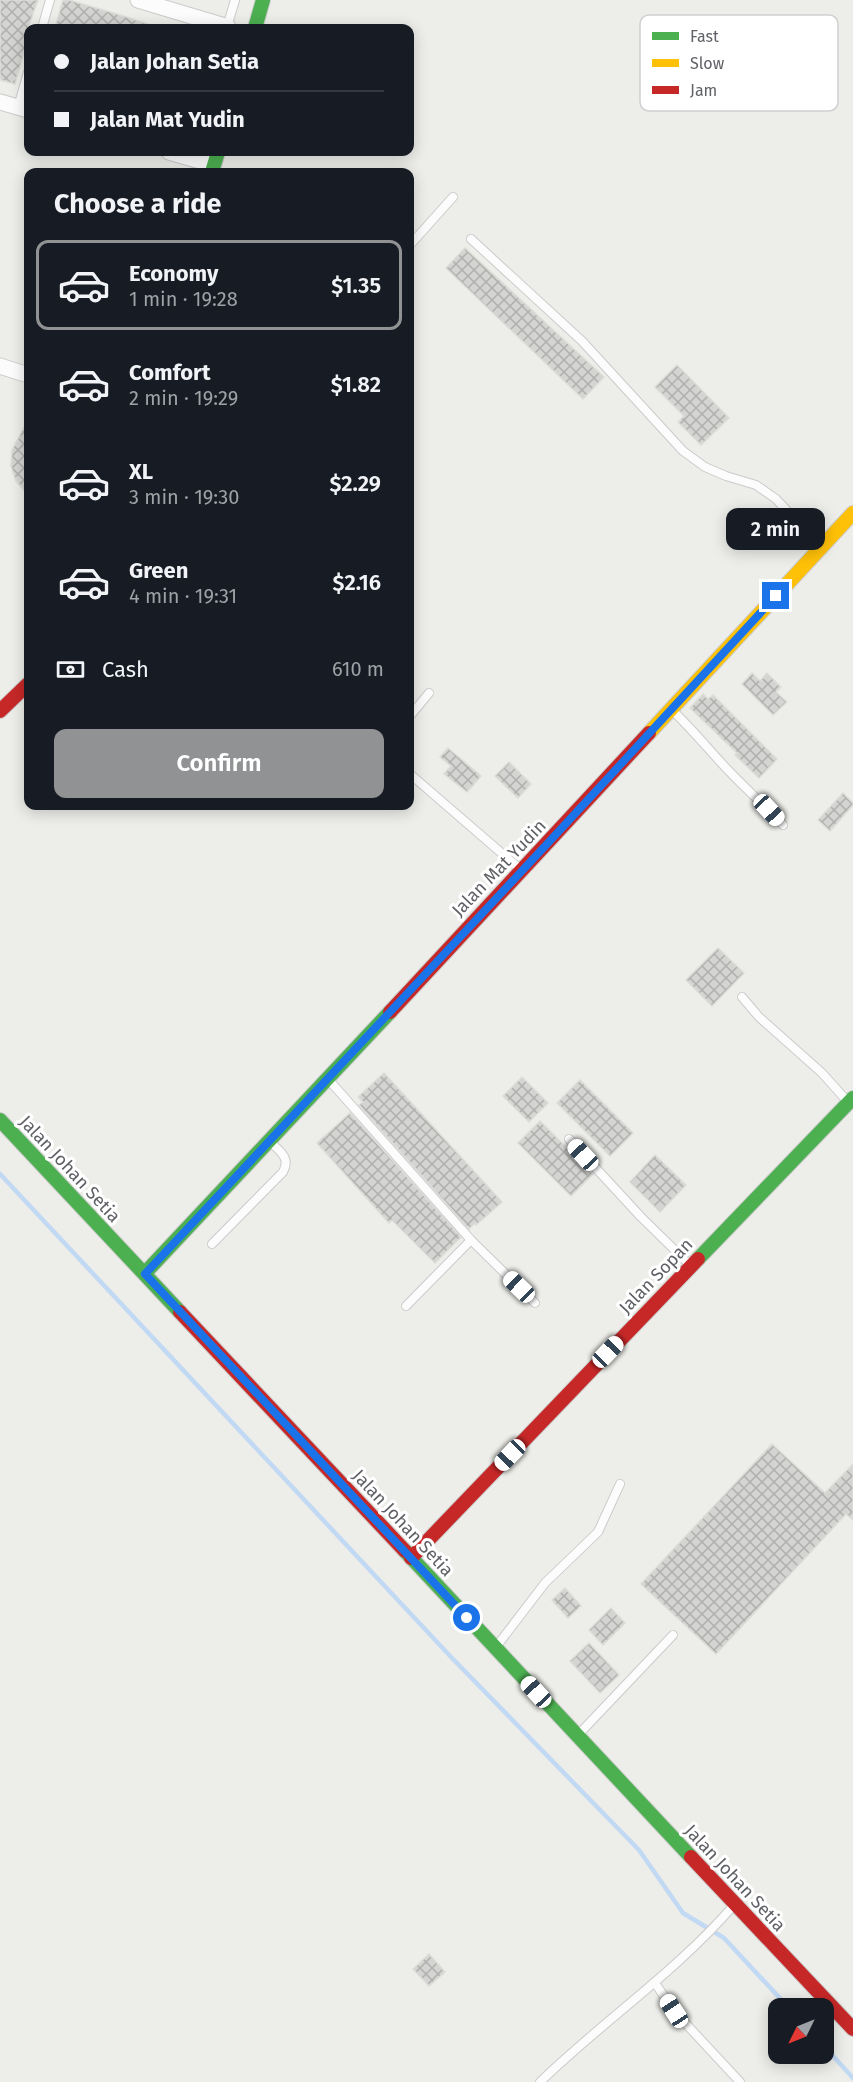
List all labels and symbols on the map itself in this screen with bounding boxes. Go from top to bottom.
legend [640,15,838,111]
text: Fast [690,27,719,46]
text: Slow [690,54,725,73]
text: Jam [690,81,717,100]
callout: 2 min [726,509,826,551]
route end [762,582,789,609]
car [750,791,788,829]
street label: Jalan Mat Yudin [447,815,551,921]
street label: Jalan Johan Setia [15,1111,125,1227]
car [564,1136,602,1174]
street label: Jalan Sopan [615,1234,697,1318]
car [500,1268,538,1306]
car [589,1333,627,1371]
car [491,1436,529,1474]
street label: Jalan Johan Setia [348,1465,458,1581]
route start [453,1604,480,1631]
car [517,1673,555,1711]
street label: Jalan Johan Setia [680,1820,790,1936]
car [657,1991,691,2031]
north arrow [768,1998,834,2064]

